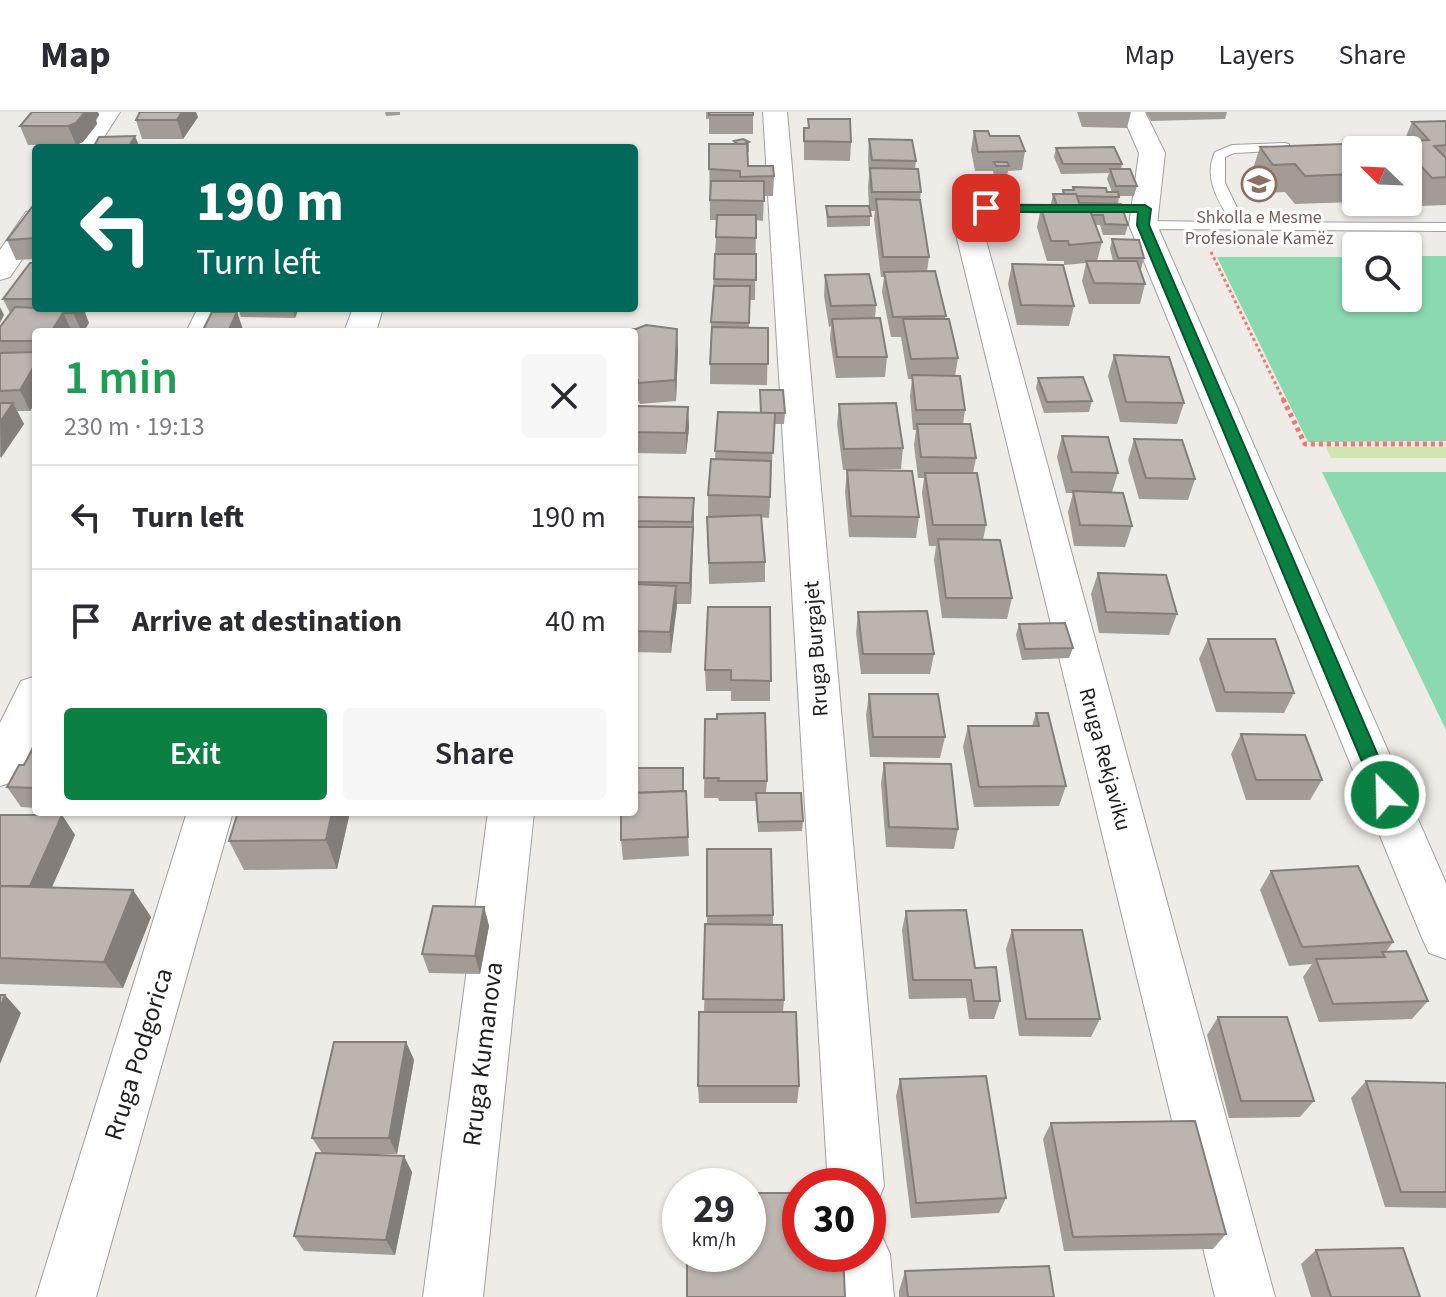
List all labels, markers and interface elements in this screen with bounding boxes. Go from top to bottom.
text: Map [40,28,111,82]
text: Map [1124,35,1174,75]
text: Layers [1218,35,1294,75]
text: Share [1338,35,1406,75]
north arrow [1342,136,1422,216]
map controls [1342,136,1422,312]
text: 190 m [196,163,344,242]
school or university icon: Shkolla e Mesme Profesionale Kamëz [1240,165,1278,203]
pin [952,174,1020,242]
icon: left [64,176,168,280]
icon: arrive [964,186,1008,230]
place label: Shkolla e Mesme Profesionale Kamëz [1185,205,1334,251]
button: search [1342,232,1422,312]
text: Turn left [196,237,321,288]
text: 1 min [64,344,178,412]
button: close [522,354,606,438]
text: 230 m · 19:13 [64,408,205,445]
icon: left [64,495,108,539]
text: Turn left [132,496,244,539]
text: 190 m [530,496,606,539]
street label: Rruga Burgajet [795,579,837,718]
icon: arrive [64,599,108,643]
text: Arrive at destination [132,600,402,643]
text: 40 m [545,600,606,643]
street label: Rruga Rekjaviku [1071,684,1140,834]
button: Exit [64,708,327,800]
button: Share [343,708,606,800]
position arrow [1343,753,1427,837]
street label: Rruga Kumanova [453,960,512,1148]
street label: Rruga Podgorica [95,963,182,1145]
speed limit sign: 30 [782,1168,886,1272]
text: 29 [693,1181,735,1238]
text: km/h [692,1226,736,1254]

